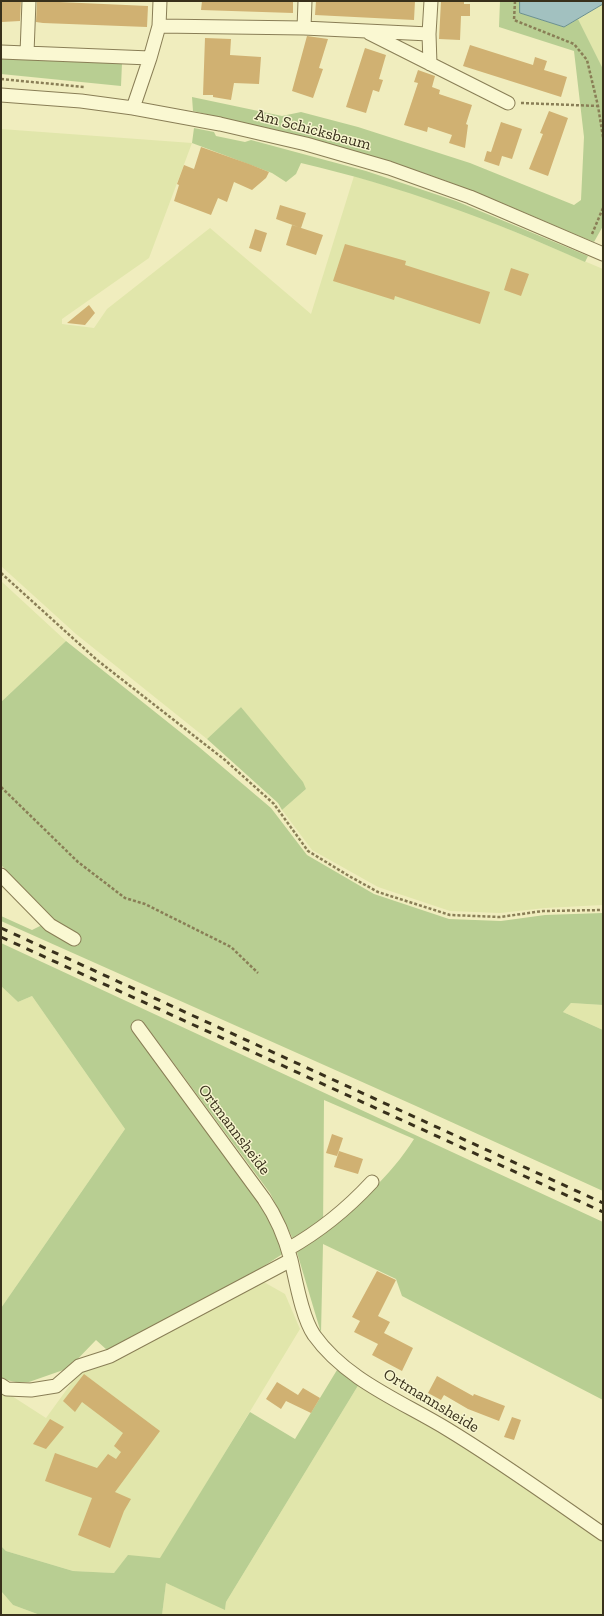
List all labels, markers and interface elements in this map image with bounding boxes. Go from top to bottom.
street label: Am Schicksbaum [253,105,373,155]
street label: Ortmannsheide [194,1081,274,1179]
street label: Ortmannsheide [380,1365,482,1437]

